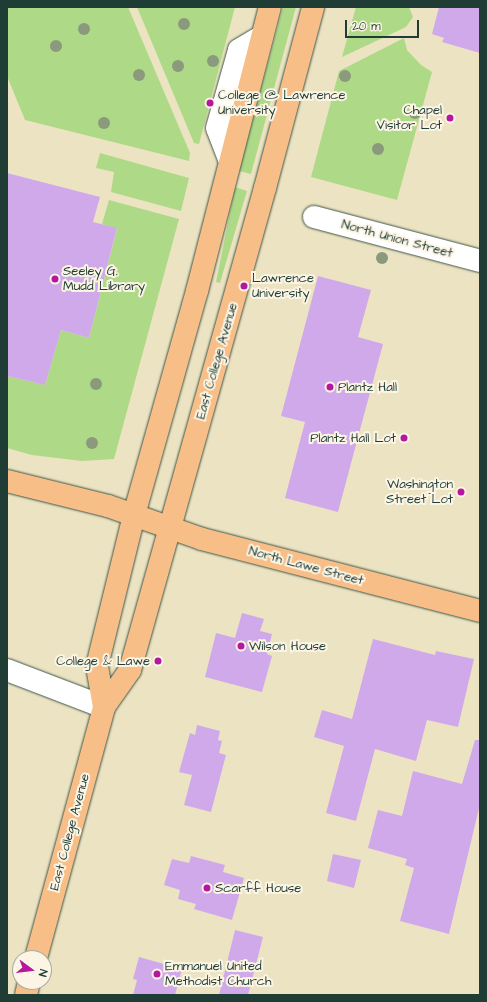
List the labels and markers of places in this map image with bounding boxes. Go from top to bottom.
place label: College @ Lawrence University [218,88,345,119]
marker: College @ Lawrence University [205,98,215,108]
place label: Chapel Visitor Lot [377,103,442,134]
marker: Chapel Visitor Lot [445,113,455,123]
place label: Seeley G. Mudd Library [63,264,145,295]
place label: Lawrence University [252,271,314,302]
marker: Seeley G. Mudd Library [50,274,60,284]
marker: Lawrence University [239,281,249,291]
place label: Plantz Hall [338,379,397,395]
marker: Plantz Hall [325,382,335,392]
place label: Plantz Hall Lot [310,430,396,446]
marker: Plantz Hall Lot [399,433,409,443]
place label: Washington Street Lot [386,477,453,508]
marker: Washington Street Lot [456,487,466,497]
place label: Wilson House [249,638,326,654]
marker: Wilson House [236,641,246,651]
place label: College & Lawe [56,653,150,669]
marker: College & Lawe [153,656,163,666]
place label: Scarff House [215,880,301,896]
marker: Scarff House [202,883,212,893]
place label: Emmanuel United Methodist Church [165,959,271,990]
marker: Emmanuel United Methodist Church [152,969,162,979]

